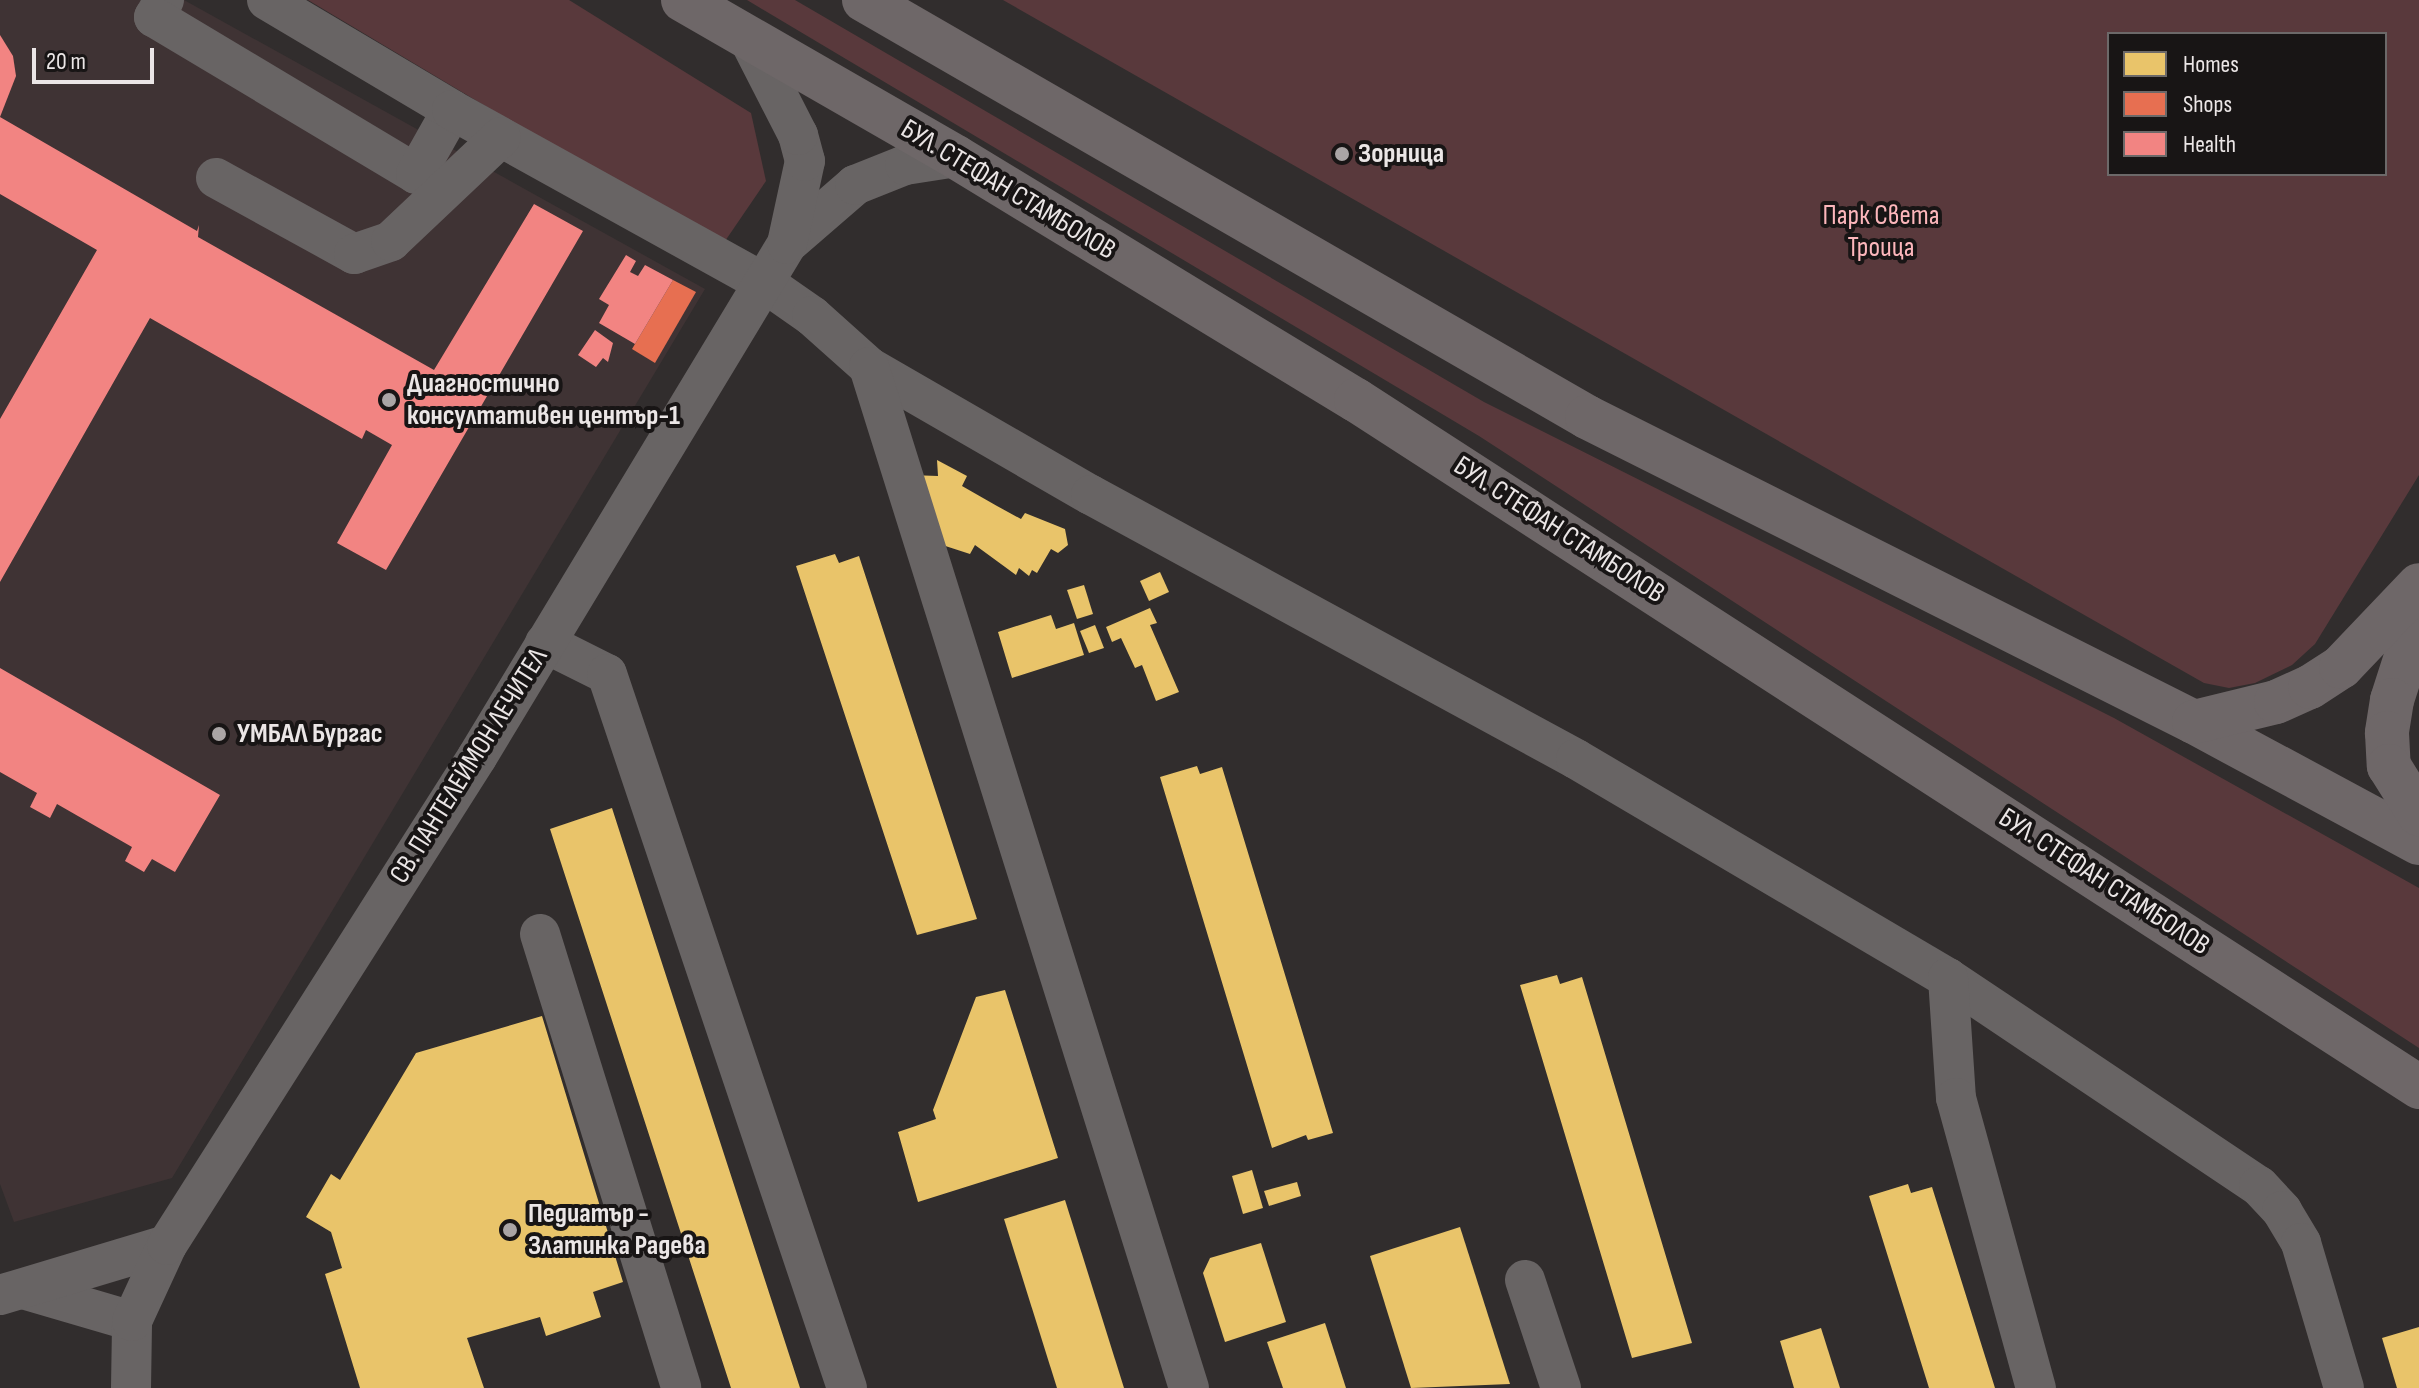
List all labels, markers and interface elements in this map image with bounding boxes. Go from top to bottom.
scale bar [36,32,158,82]
legend [2107,32,2387,176]
text: 20 m [46,47,86,76]
text: Homes [2183,50,2239,79]
text: Shops [2183,90,2232,119]
street label: БУЛ. СТЕФАН СТАМБОЛОВ [895,113,1121,267]
text: Health [2183,130,2236,159]
place label: Зорница [1358,137,1444,171]
marker: Зорница [1333,145,1351,163]
park label: Парк Света Троица [1823,199,1939,265]
place label: Диагностично консултативен център-1 [407,367,680,433]
marker: Диагностично консултативен център-1 [378,389,400,411]
street label: БУЛ. СТЕФАН СТАМБОЛОВ [1447,449,1671,611]
street label: СВ. ПАНТЕЛЕЙМОН ЛЕЧИТЕЛ [383,642,555,890]
place label: УМБАЛ Бургас [237,717,383,751]
marker: УМБАЛ Бургас [208,723,230,745]
street label: БУЛ. СТЕФАН СТАМБОЛОВ [1992,801,2216,963]
place label: Педиатър - Златинка Радева [528,1197,706,1263]
marker: Педиатър - Златинка Радева [499,1219,521,1241]

